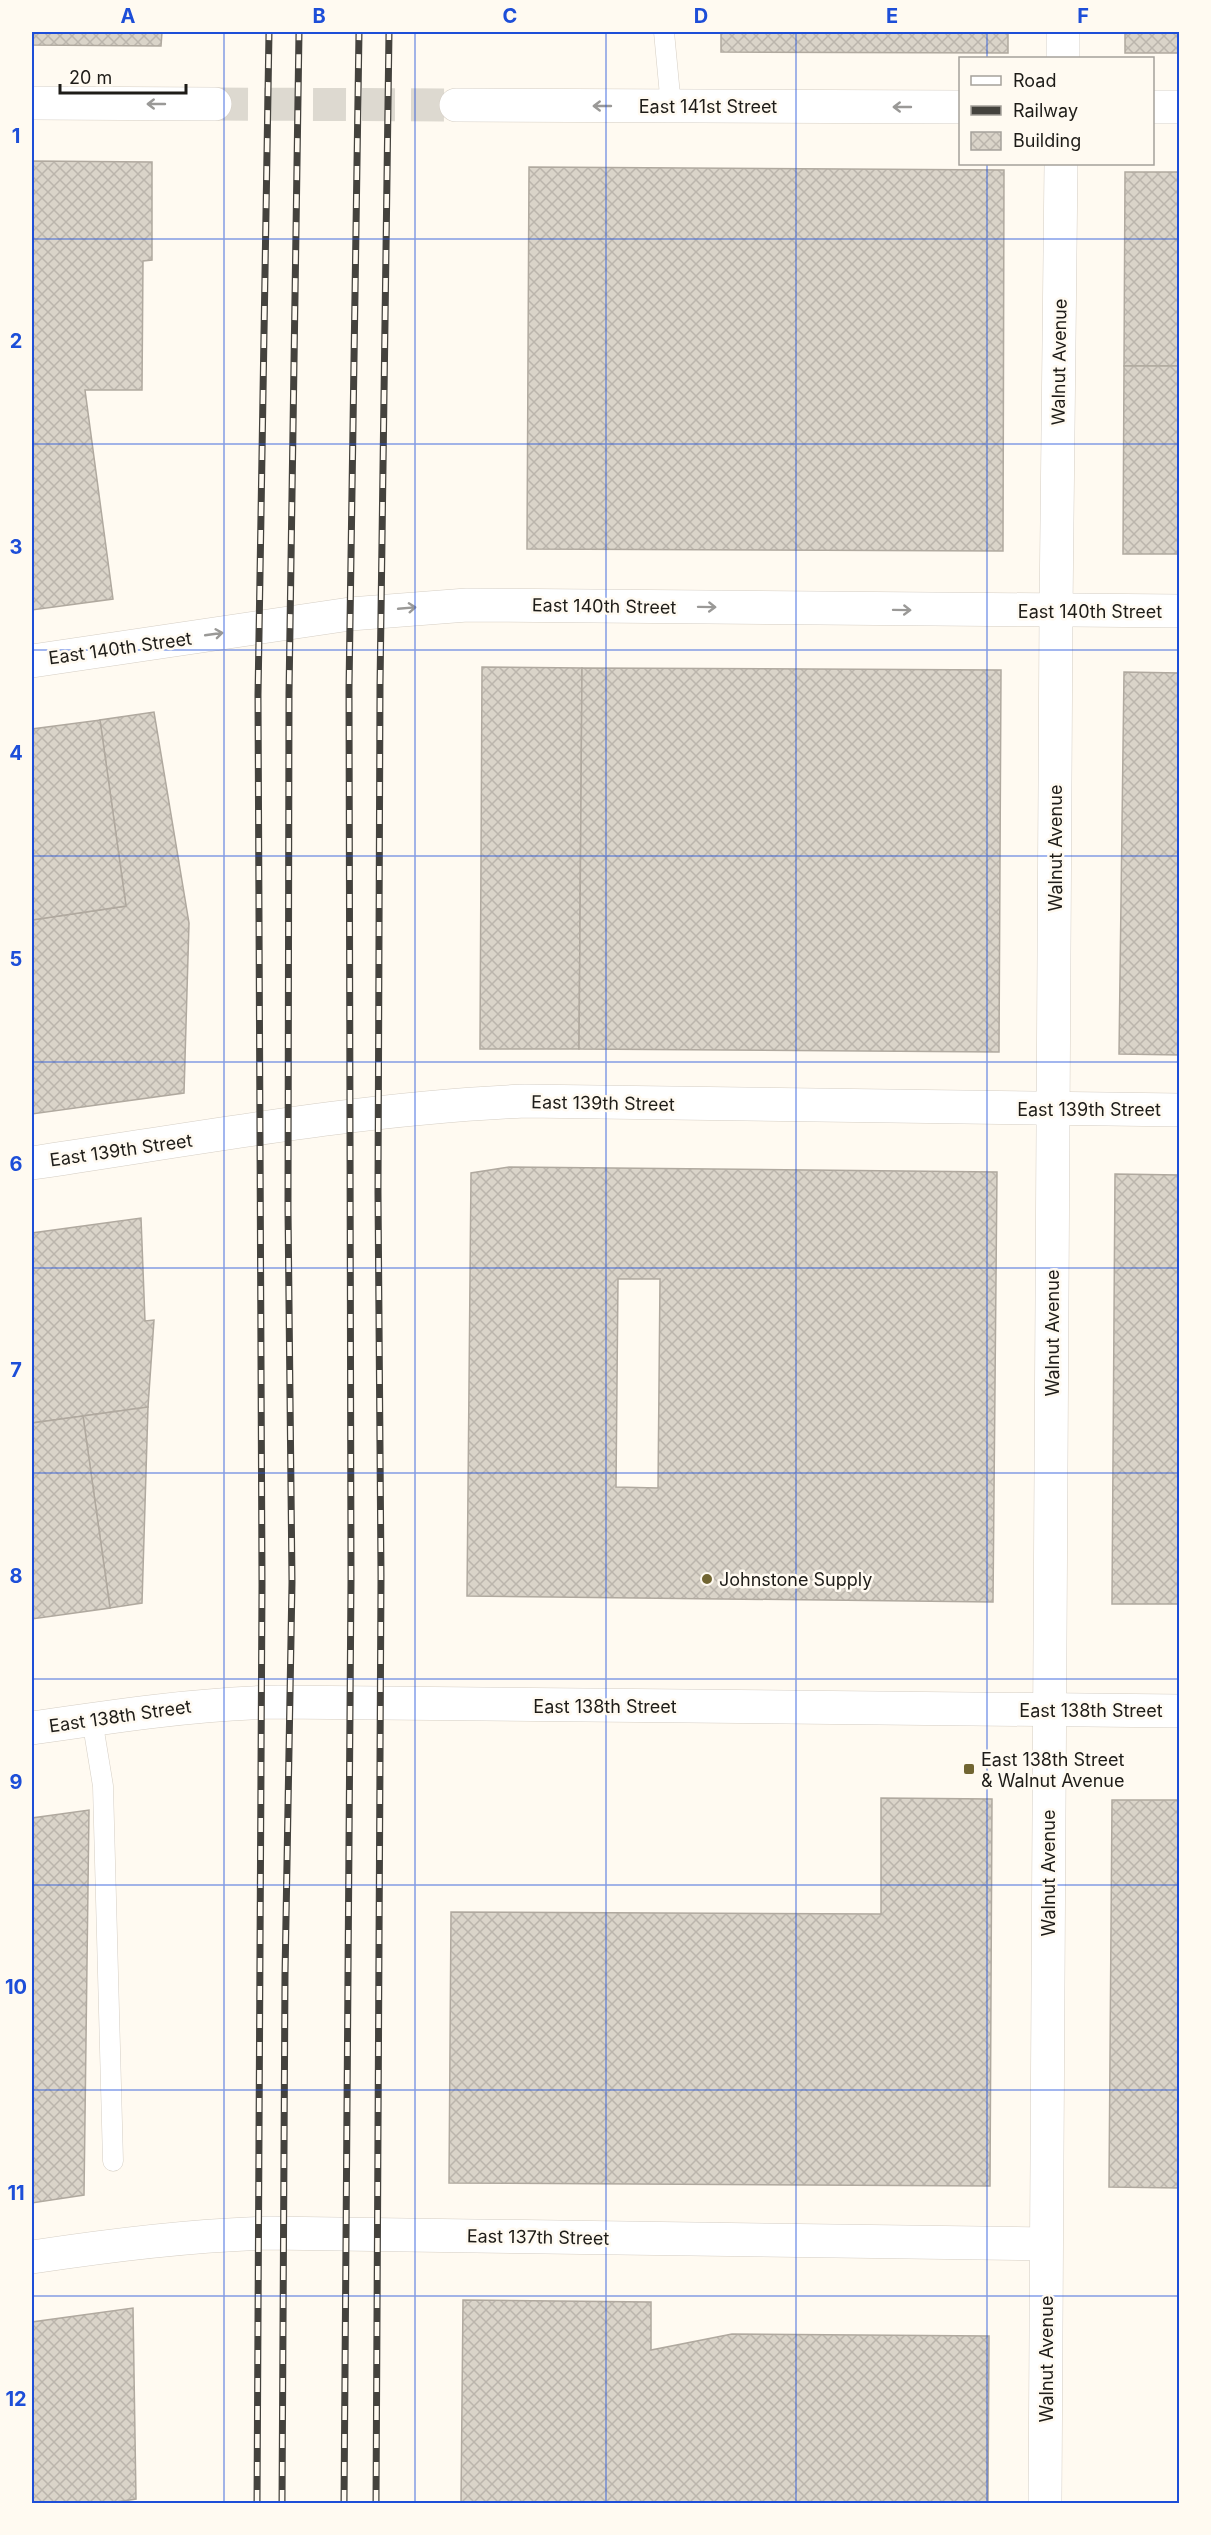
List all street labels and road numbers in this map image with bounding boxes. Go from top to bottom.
street label: East 141st Street [639,96,777,117]
street label: Walnut Avenue [1047,298,1071,426]
street label: East 140th Street [532,594,676,618]
street label: East 140th Street [1018,601,1162,622]
street label: East 140th Street [47,628,193,668]
street label: Walnut Avenue [1045,785,1066,911]
street label: East 139th Street [531,1091,675,1115]
street label: East 139th Street [1017,1099,1161,1120]
street label: East 139th Street [48,1130,194,1170]
street label: Walnut Avenue [1042,1270,1063,1396]
street label: East 138th Street [48,1696,193,1736]
street label: East 138th Street [533,1696,677,1717]
street label: East 138th Street [1019,1700,1163,1721]
street label: Walnut Avenue [1038,1810,1059,1936]
street label: East 137th Street [467,2225,609,2249]
street label: Walnut Avenue [1036,2296,1057,2422]

